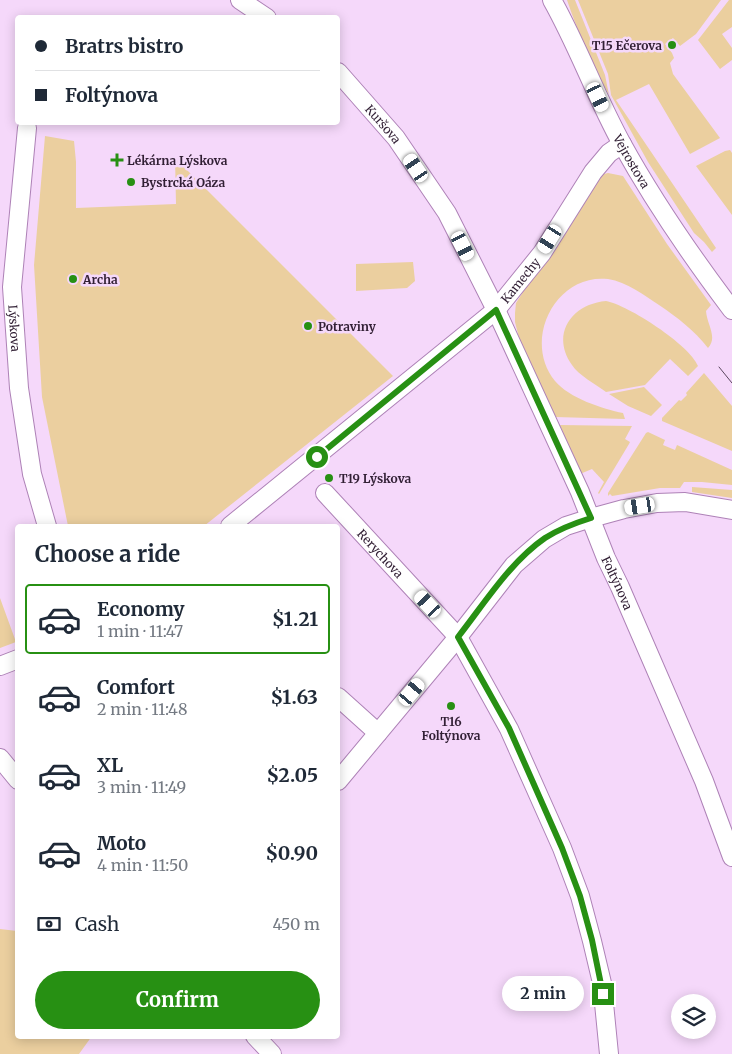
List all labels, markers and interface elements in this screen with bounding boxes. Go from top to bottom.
text: Bratrs bistro [65,34,183,58]
place label: T15 Ečerova [592,38,662,53]
marker: T15 Ečerova [666,39,678,51]
car [584,80,611,114]
text: Foltýnova [65,83,158,107]
street label: Kuršova [362,101,405,147]
street label: Vejrostova [610,131,654,191]
car [401,151,430,185]
place label: Lékárna Lýskova [127,153,228,168]
marker: Lékárna Lýskova [111,154,123,166]
place label: Bystrcká Oáza [141,175,225,190]
marker: Bystrcká Oáza [125,176,137,188]
car [535,222,564,256]
car [449,229,476,263]
street label: Kamechy [497,254,543,306]
place label: Archa [82,272,118,287]
marker: Archa [67,273,79,285]
street label: Lýskova [6,304,24,353]
place label: Potraviny [318,319,377,334]
marker: Potraviny [302,320,314,332]
route start [306,446,328,468]
place label: T19 Lýskova [339,471,412,486]
marker: T19 Lýskova [323,472,335,484]
car [624,496,655,516]
street label: Rerychova [354,526,407,581]
text: Choose a ride [35,540,180,568]
street label: Foltýnova [599,554,637,612]
car [412,588,443,620]
icon: car [37,597,82,642]
text: Economy [97,597,185,621]
text: $1.21 [272,607,318,631]
text: 1 min · 11:47 [97,621,183,641]
icon: car [37,675,82,720]
text: Comfort [97,675,175,699]
car [396,676,427,708]
text: $1.63 [270,685,318,709]
text: 2 min · 11:48 [97,699,187,719]
marker: T16 Foltýnova [445,700,457,712]
place label: T16 Foltýnova [422,714,481,743]
icon: car [37,753,82,798]
text: XL [97,753,123,777]
text: $2.05 [266,763,318,787]
text: 3 min · 11:49 [97,777,186,797]
icon: car [37,831,82,876]
text: Moto [97,831,146,855]
text: $0.90 [266,841,318,865]
text: 4 min · 11:50 [97,855,188,875]
icon: cash [35,910,63,938]
text: Cash [75,912,119,936]
text: 450 m [272,914,320,934]
button: Confirm [35,971,320,1029]
callout: 2 min [503,976,586,1012]
text: 2 min [520,983,566,1003]
route end [592,983,614,1005]
map controls [671,994,716,1039]
button: layers [671,994,716,1039]

